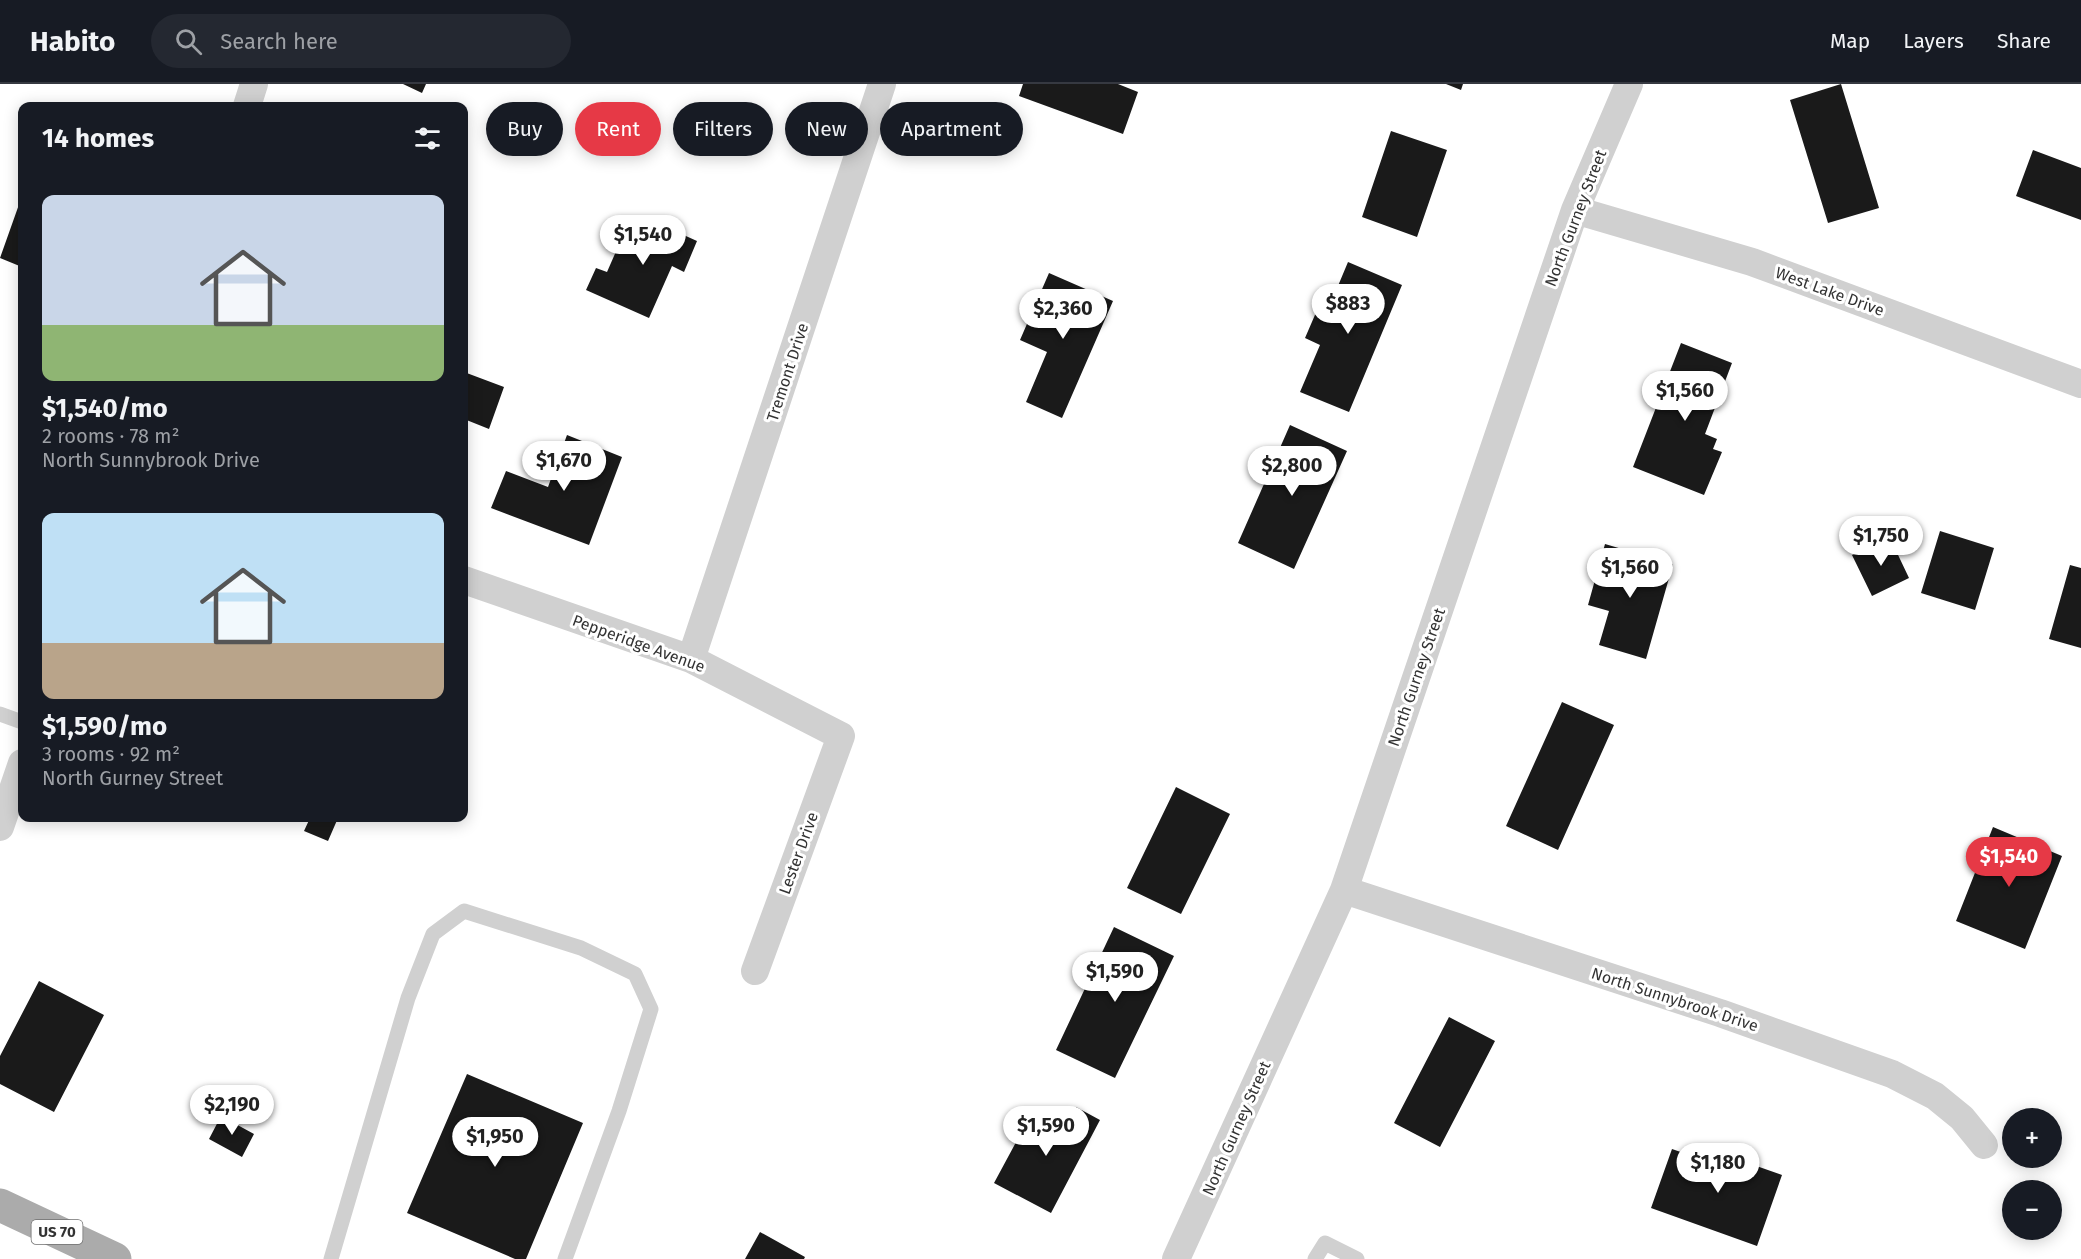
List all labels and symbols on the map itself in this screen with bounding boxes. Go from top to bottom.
street label: North Gurney Street [1541,147,1610,289]
pin: $1,540 [594,215,692,266]
street label: West Lake Drive [1773,263,1887,320]
pin: $883 [1312,284,1384,335]
pin: $2,360 [1014,289,1112,340]
street label: Tremont Drive [763,321,812,424]
pin: $1,560 [1636,371,1734,422]
pin: $1,670 [515,441,613,492]
pin: $2,800 [1243,446,1341,497]
pin: $1,750 [1832,516,1930,567]
pin: $1,560 [1581,548,1679,599]
street label: North Gurney Street [1384,605,1449,749]
street label: Pepperidge Avenue [570,611,708,676]
street label: Lester Drive [775,810,822,897]
pin: $1,540 [1960,837,2058,888]
pin: $1,590 [1066,952,1164,1003]
street label: North Sunnybrook Drive [1589,964,1761,1035]
street label: North Gurney Street [1198,1058,1275,1198]
pin: $2,190 [183,1085,281,1136]
pin: $1,590 [997,1106,1095,1157]
pin: $1,950 [446,1117,544,1168]
pin: $1,180 [1669,1143,1767,1194]
road number: US 70 [32,1220,82,1244]

